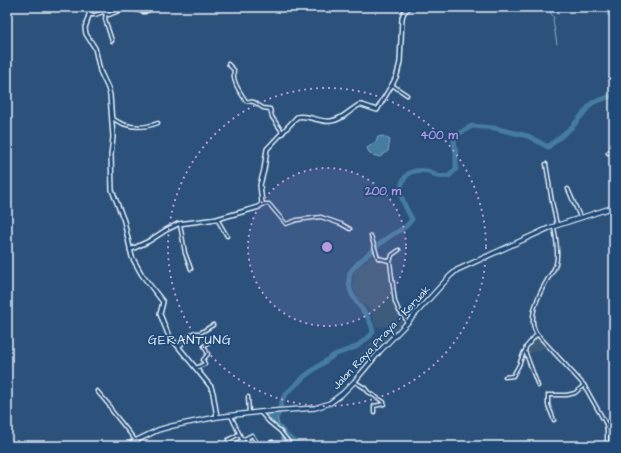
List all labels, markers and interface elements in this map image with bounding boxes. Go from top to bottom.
text: 400 m [420,127,458,144]
text: 200 m [364,183,402,200]
centre of rings [320,240,334,254]
street label: Jalan Raya Praya - Keruak [329,282,435,393]
district label: GERANTUNG [148,331,232,349]

